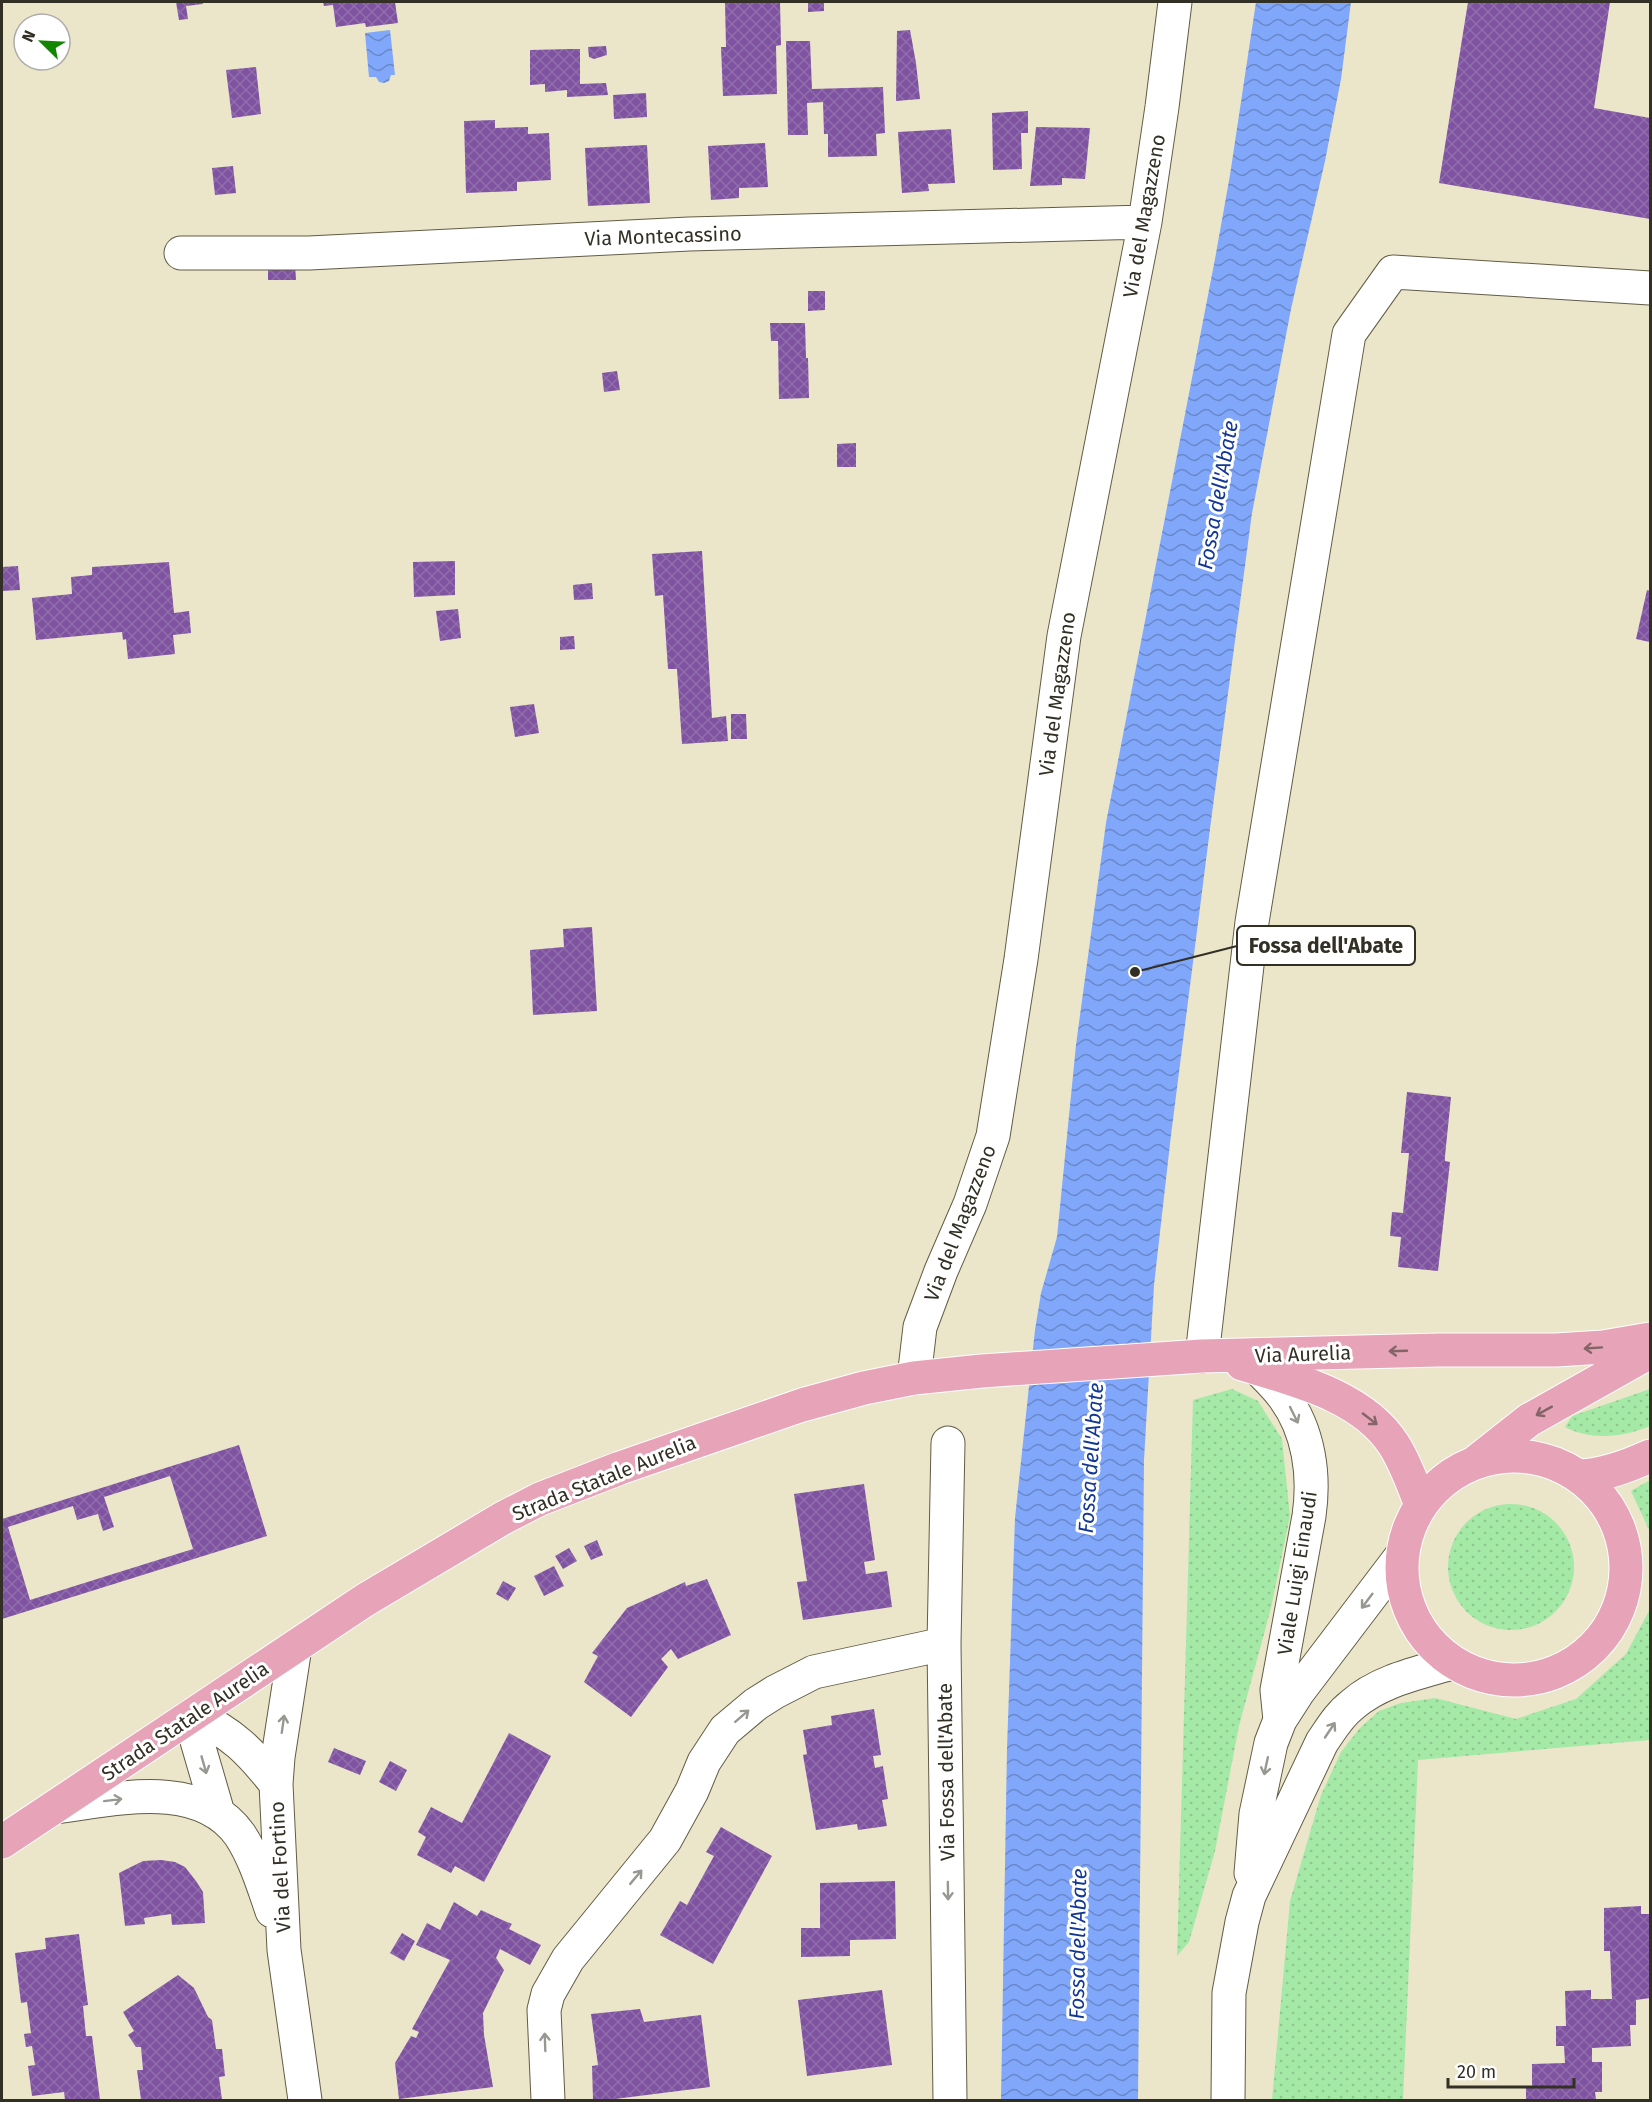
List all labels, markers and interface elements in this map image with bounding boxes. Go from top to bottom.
north arrow [12,12,72,72]
text: N [18,27,40,45]
street label: Via del Magazzeno [1118,132,1170,300]
street label: Via Montecassino [584,221,742,251]
water label: Fossa dell'Abate [1192,418,1244,572]
street label: Via del Magazzeno [1034,610,1080,778]
callout: Fossa dell'Abate [1237,926,1415,965]
text: Fossa dell'Abate [1249,933,1404,959]
street label: Via del Magazzeno [919,1141,1001,1305]
street label: Via Aurelia [1254,1340,1352,1368]
one-way arrow [1583,1343,1603,1354]
one-way arrow [1388,1346,1408,1357]
water label: Fossa dell'Abate [1073,1382,1109,1534]
one-way arrow [1536,1405,1553,1417]
one-way arrow [1289,1406,1301,1424]
one-way arrow [1362,1413,1378,1426]
street label: Strada Statale Aurelia [509,1430,699,1526]
street label: Viale Luigi Einaudi [1272,1489,1322,1657]
one-way arrow [1360,1593,1373,1609]
street label: Strada Statale Aurelia [97,1656,273,1786]
street label: Via Fossa dell'Abate [932,1683,960,1861]
one-way arrow [734,1709,749,1723]
one-way arrow [277,1714,288,1734]
one-way arrow [1324,1722,1336,1739]
one-way arrow [199,1755,210,1774]
one-way arrow [1260,1755,1271,1775]
one-way arrow [102,1794,122,1805]
street label: Via del Fortino [265,1801,295,1933]
water label: Fossa dell'Abate [1064,1868,1092,2020]
one-way arrow [629,1869,642,1885]
one-way arrow [942,1881,953,1901]
one-way arrow [539,2033,551,2053]
scale bar [1448,2051,1574,2089]
text: 20 m [1457,2061,1496,2083]

